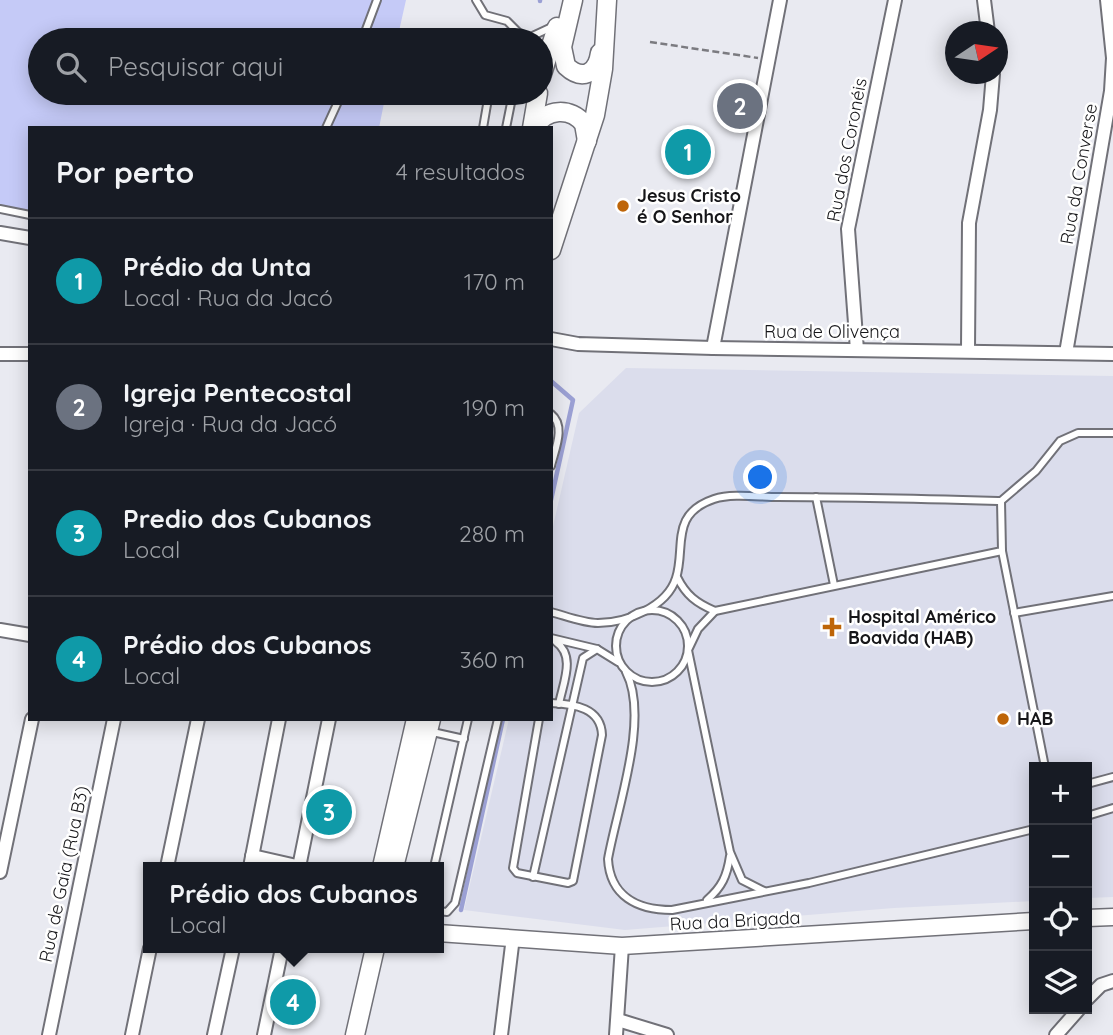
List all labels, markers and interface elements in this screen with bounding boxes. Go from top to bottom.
north arrow [945,21,1008,84]
search box [28,28,553,105]
icon: search [52,48,90,86]
text: Pesquisar aqui [108,50,283,83]
street label: Rua dos Coronéis [821,76,872,224]
pin: 2 [717,80,763,132]
street label: Rua da Converse [1055,102,1102,246]
pin: 1 [665,126,711,178]
text: Por perto [56,153,194,191]
text: 4 resultados [396,157,525,186]
place label: Jesus Cristo é O Senhor [637,184,741,228]
marker: Jesus Cristo é O Senhor [615,198,631,214]
text: Prédio da Unta [123,250,311,283]
text: 1 [75,267,83,296]
text: 170 m [464,267,525,296]
text: Local · Rua da Jacó [123,283,333,312]
street label: Rua de Olivença [764,320,900,343]
text: Igreja Pentecostal [123,376,352,409]
text: 2 [72,393,86,422]
text: 190 m [463,393,525,422]
text: Igreja · Rua da Jacó [123,409,337,438]
your location [743,460,777,494]
text: Predio dos Cubanos [123,502,372,535]
text: 3 [73,519,85,548]
text: 280 m [459,519,525,548]
text: Local [123,535,180,564]
place label: Hospital Américo Boavida (HAB) [848,605,996,649]
marker: Hospital Américo Boavida (HAB) [822,617,842,637]
text: Prédio dos Cubanos [123,628,372,661]
text: 4 [72,645,86,674]
text: 360 m [460,645,525,674]
text: Local [123,661,180,690]
place label: HAB [1017,707,1053,730]
marker: HAB [995,711,1011,727]
map controls [1029,762,1092,1014]
button: + [1029,762,1092,825]
street label: Rua de Gaia (Rua B3) [34,784,93,964]
pin: 3 [306,786,352,838]
button: − [1029,825,1092,888]
popup [143,862,444,953]
text: Prédio dos Cubanos [169,877,418,910]
button: locate [1029,888,1092,951]
street label: Rua da Brigada [669,906,801,935]
text: Local [169,910,227,939]
button: layers [1029,951,1092,1014]
pin: 4 [270,976,316,1028]

